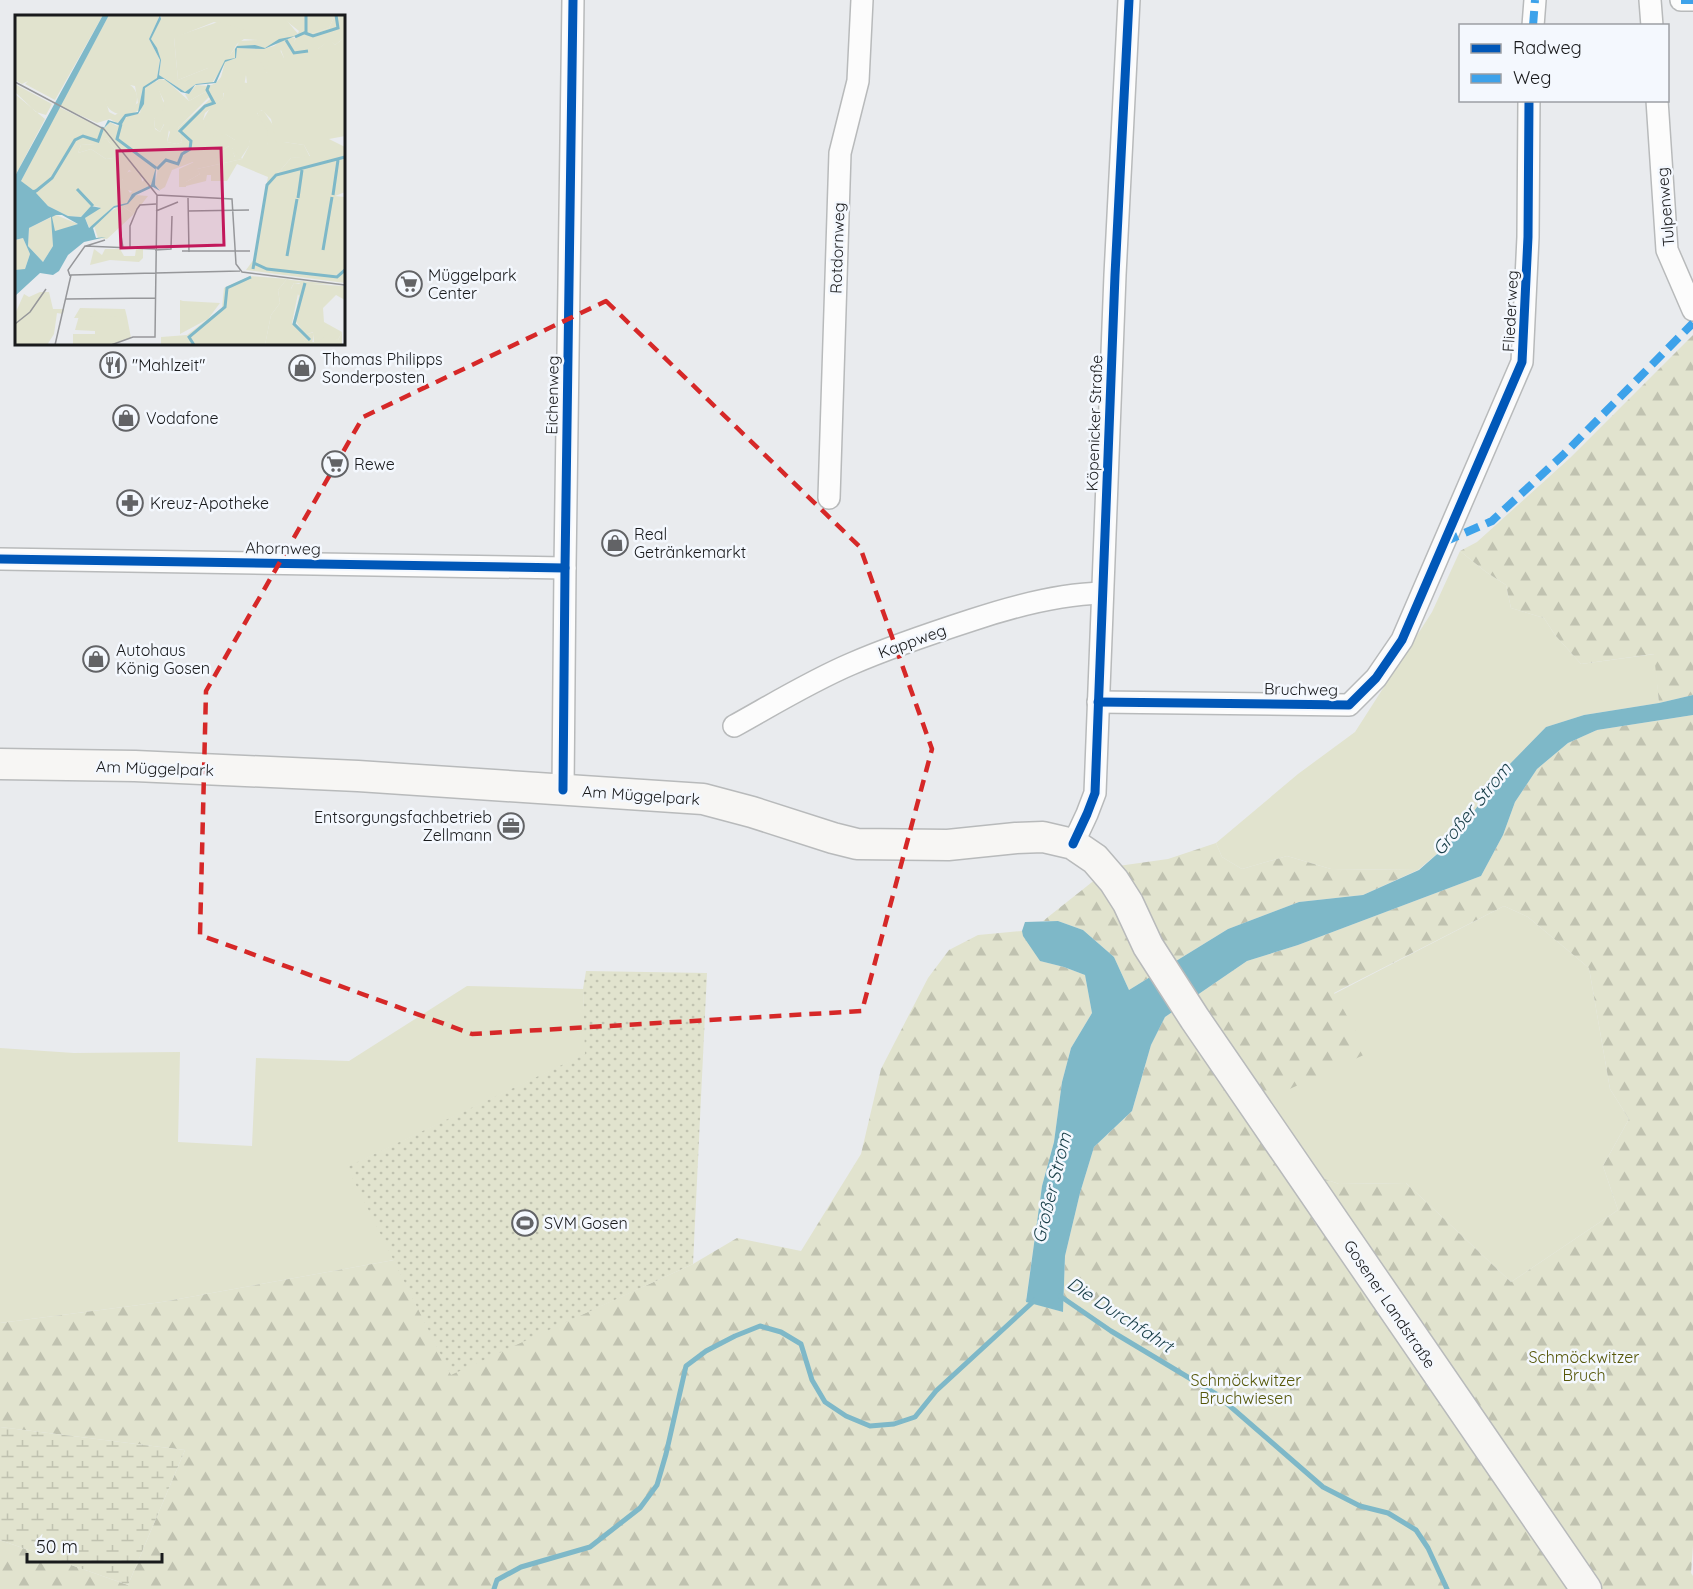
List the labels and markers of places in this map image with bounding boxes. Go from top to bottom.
place label: Müggelpark Center [428,265,517,303]
supermarket icon: Müggelpark Center [394,269,424,299]
place label: Thomas Philipps Sonderposten [322,349,443,387]
restaurant icon: "Mahlzeit" [98,350,128,380]
shop icon: Thomas Philipps Sonderposten [287,353,317,383]
place label: "Mahlzeit" [132,355,205,375]
shop icon: Vodafone [111,403,141,433]
place label: Vodafone [146,408,218,428]
supermarket icon: Rewe [320,449,350,479]
place label: Rewe [354,454,395,474]
pharmacy icon: Kreuz-Apotheke [115,488,145,518]
place label: Kreuz-Apotheke [150,493,269,513]
place label: Real Getränkemarkt [634,524,746,562]
shop icon: Real Getränkemarkt [600,528,630,558]
place label: Autohaus König Gosen [116,640,210,678]
shop icon: Autohaus König Gosen [81,644,111,674]
place label: Entsorgungsfachbetrieb Zellmann [314,807,492,845]
office icon: Entsorgungsfachbetrieb Zellmann [496,811,526,841]
sports icon: SVM Gosen [510,1208,540,1238]
place label: SVM Gosen [544,1213,628,1233]

